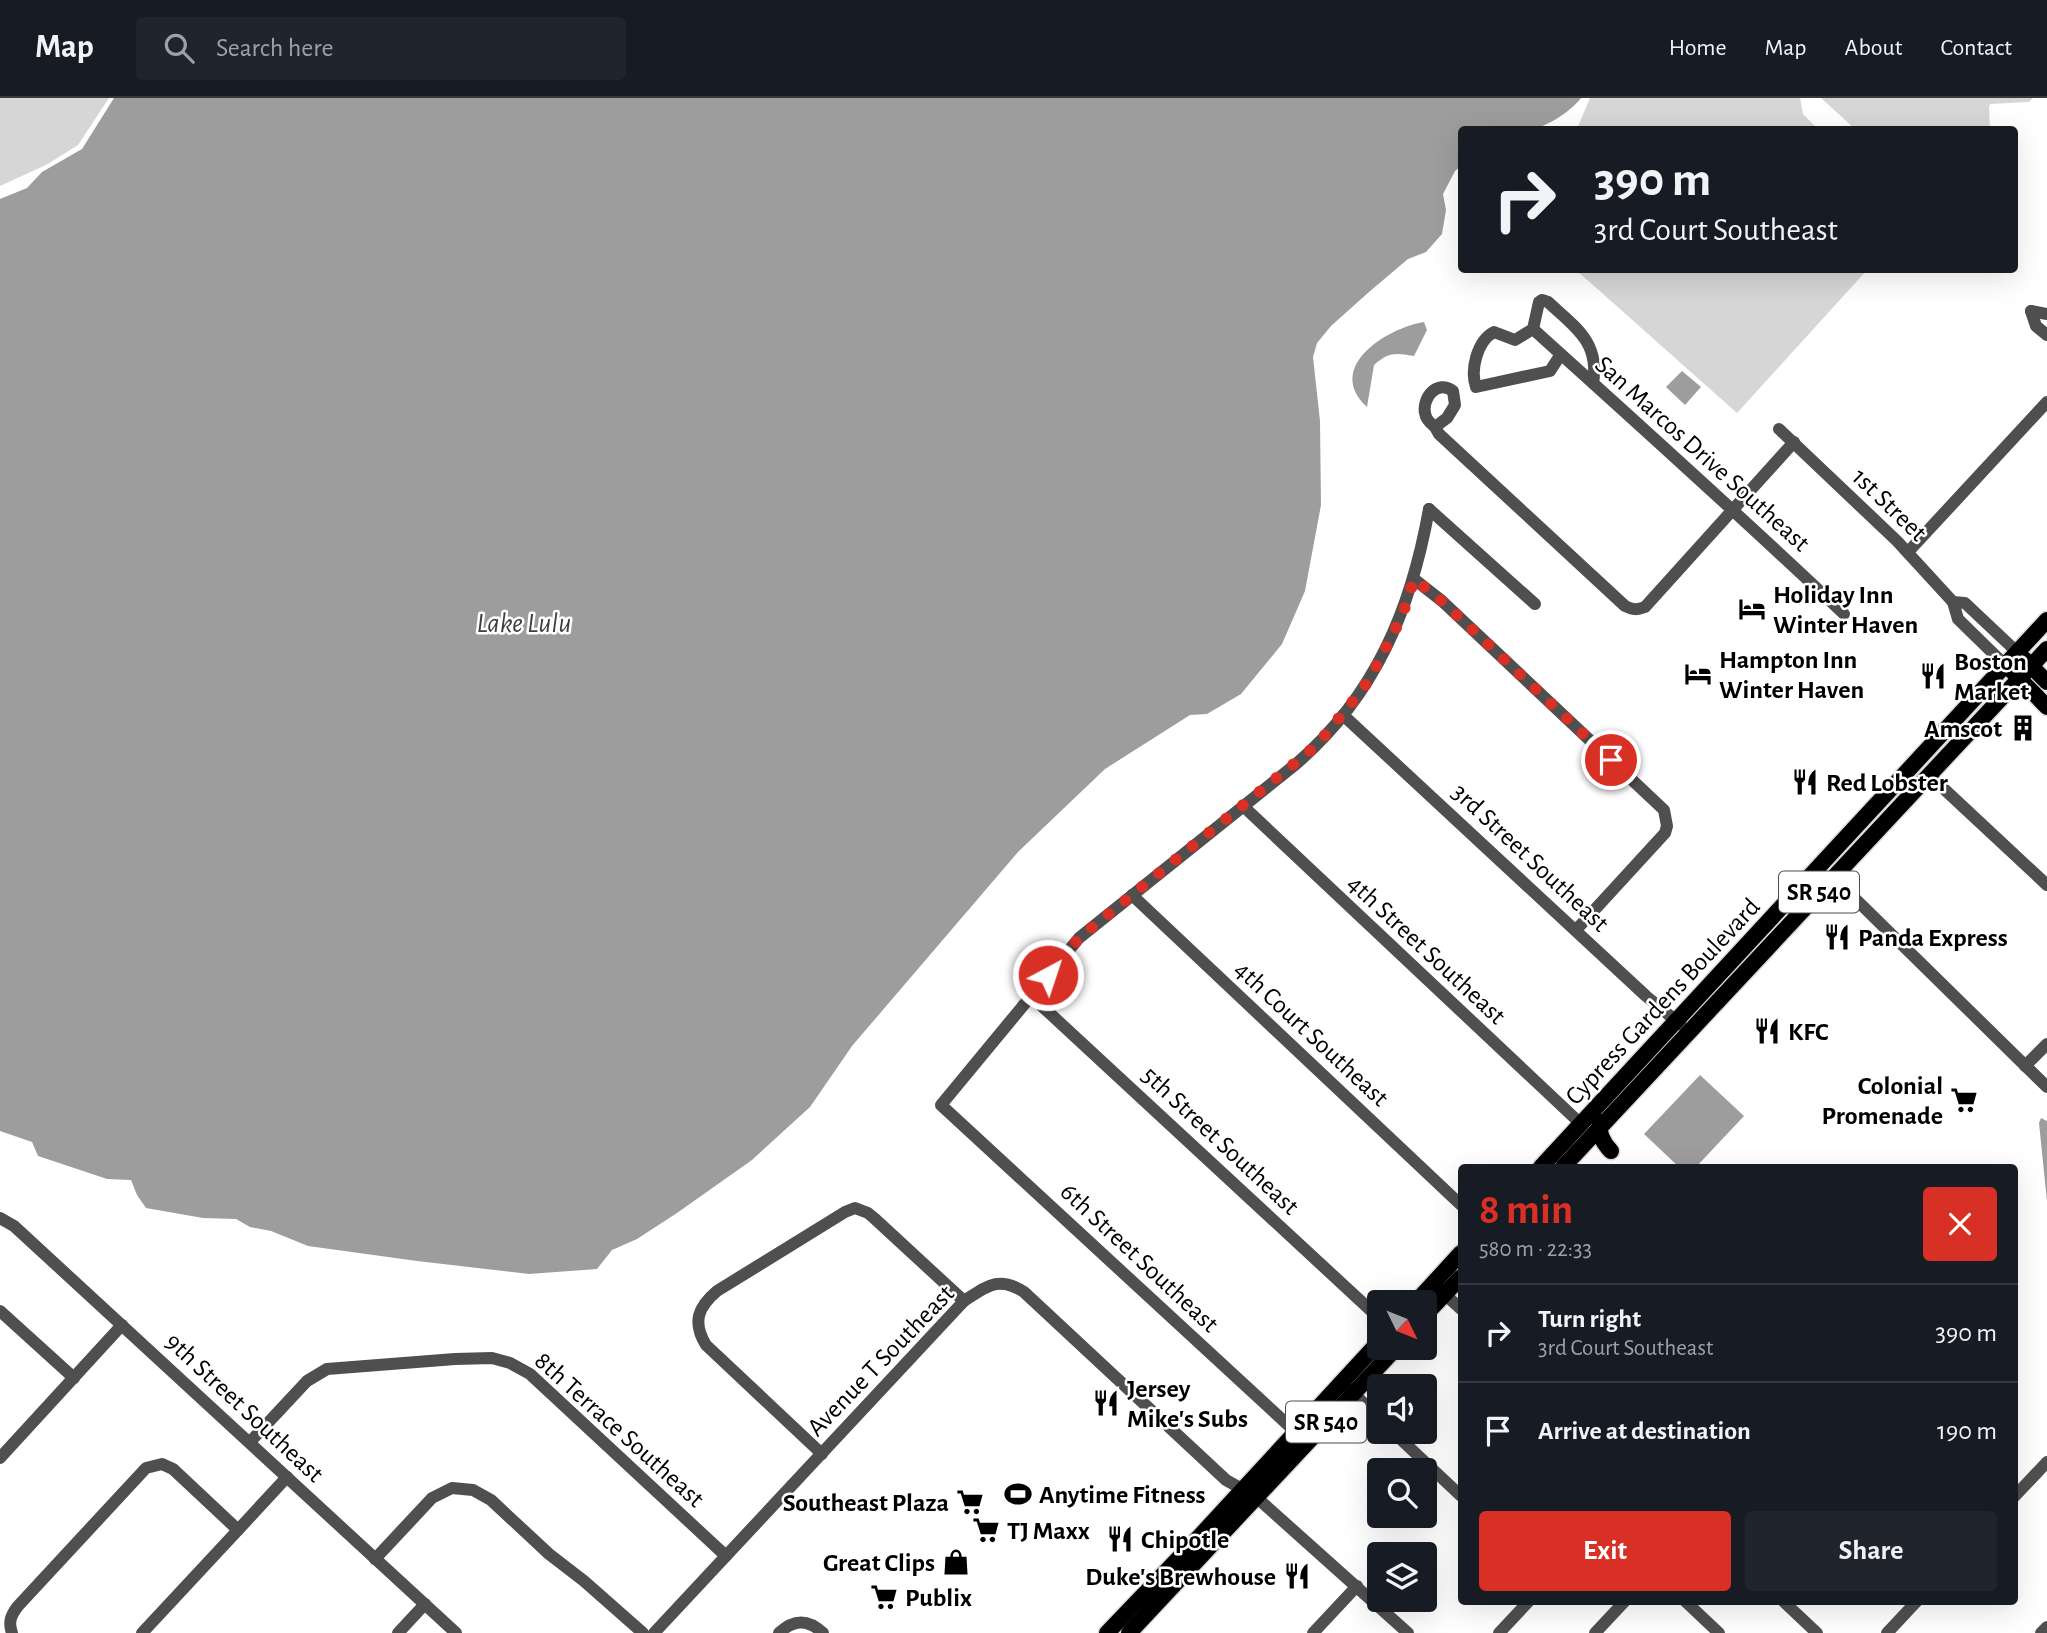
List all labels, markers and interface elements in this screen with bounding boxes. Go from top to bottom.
search box [136,17,626,80]
icon: search [160,29,198,67]
text: Map [35,31,94,64]
text: Search here [216,35,334,61]
text: Home [1669,36,1727,60]
text: Map [1765,36,1807,60]
text: About [1845,36,1902,60]
text: Contact [1940,36,2012,60]
icon: right [1479,154,1570,245]
text: 390 m [1594,156,1711,205]
text: 3rd Court Southeast [1594,214,1838,246]
street label: San Marcos Drive Southeast [1590,351,1814,556]
street label: 1st Street [1847,463,1932,546]
place label: Holiday Inn Winter Haven [1773,582,1918,638]
hotel icon: Holiday Inn Winter Haven [1737,594,1767,624]
water label: Lake Lulu [477,610,571,638]
place label: Hampton Inn Winter Haven [1719,647,1864,703]
place label: Boston Market [1954,649,2029,705]
hotel icon: Hampton Inn Winter Haven [1683,659,1713,689]
restaurant icon: Boston Market [1918,661,1948,691]
building icon: Amscot [2008,713,2038,743]
place label: Amscot [1924,716,2002,742]
pin [1581,730,1641,790]
icon: arrive [1592,741,1630,779]
restaurant icon: Red Lobster [1790,767,1820,797]
place label: Red Lobster [1826,770,1948,796]
street label: 3rd Street Southeast [1447,779,1614,937]
street label: 4th Street Southeast [1342,870,1510,1029]
road number: SR 540 [1779,872,1859,912]
street label: Cypress Gardens Boulevard [1561,893,1765,1110]
restaurant icon: Panda Express [1822,922,1852,952]
place label: Panda Express [1858,925,2008,951]
position arrow [1011,938,1085,1012]
street label: 4th Court Southeast [1229,956,1393,1111]
restaurant icon: KFC [1752,1016,1782,1046]
place label: KFC [1788,1019,1829,1045]
street label: 5th Street Southeast [1137,1062,1304,1220]
place label: Colonial Promenade [1822,1073,1943,1129]
supermarket icon: Colonial Promenade [1949,1085,1979,1115]
street label: 6th Street Southeast [1055,1178,1223,1337]
button: close [1923,1187,1997,1261]
text: 8 min [1479,1189,1573,1231]
text: 580 m · 22:33 [1479,1238,1592,1261]
street label: Avenue T Southeast [802,1280,959,1441]
north arrow [1367,1290,1437,1360]
map controls [1367,1290,1437,1612]
text: Turn right [1538,1306,1641,1332]
icon: right [1479,1314,1517,1352]
text: 390 m [1935,1320,1997,1346]
street label: 9th Street Southeast [160,1328,328,1487]
text: 3rd Court Southeast [1538,1337,1713,1360]
street label: 8th Terrace Southeast [530,1347,709,1512]
button: sound [1367,1374,1437,1444]
place label: Jersey Mike's Subs [1127,1376,1248,1432]
restaurant icon: Jersey Mike's Subs [1091,1388,1121,1418]
road number: SR 540 [1286,1402,1366,1442]
icon: arrive [1479,1412,1517,1450]
text: Arrive at destination [1538,1418,1751,1444]
text: 190 m [1937,1418,1997,1444]
button: search [1367,1458,1437,1528]
sports icon: Anytime Fitness [1003,1479,1033,1509]
place label: Anytime Fitness [1039,1482,1206,1508]
supermarket icon: Southeast Plaza [955,1487,985,1517]
place label: Southeast Plaza [783,1490,949,1516]
button: Exit [1479,1511,1731,1591]
button: Share [1745,1511,1997,1591]
supermarket icon: TJ Maxx [971,1515,1001,1545]
place label: TJ Maxx [1007,1518,1090,1544]
restaurant icon: Chipotle [1105,1524,1135,1554]
place label: Chipotle [1141,1527,1229,1553]
button: layers [1367,1542,1437,1612]
shop icon: Great Clips [941,1547,971,1577]
place label: Great Clips [823,1550,935,1576]
restaurant icon: Duke's Brewhouse [1282,1561,1312,1591]
place label: Duke's Brewhouse [1085,1564,1276,1590]
supermarket icon: Publix [869,1582,899,1612]
place label: Publix [905,1585,972,1611]

